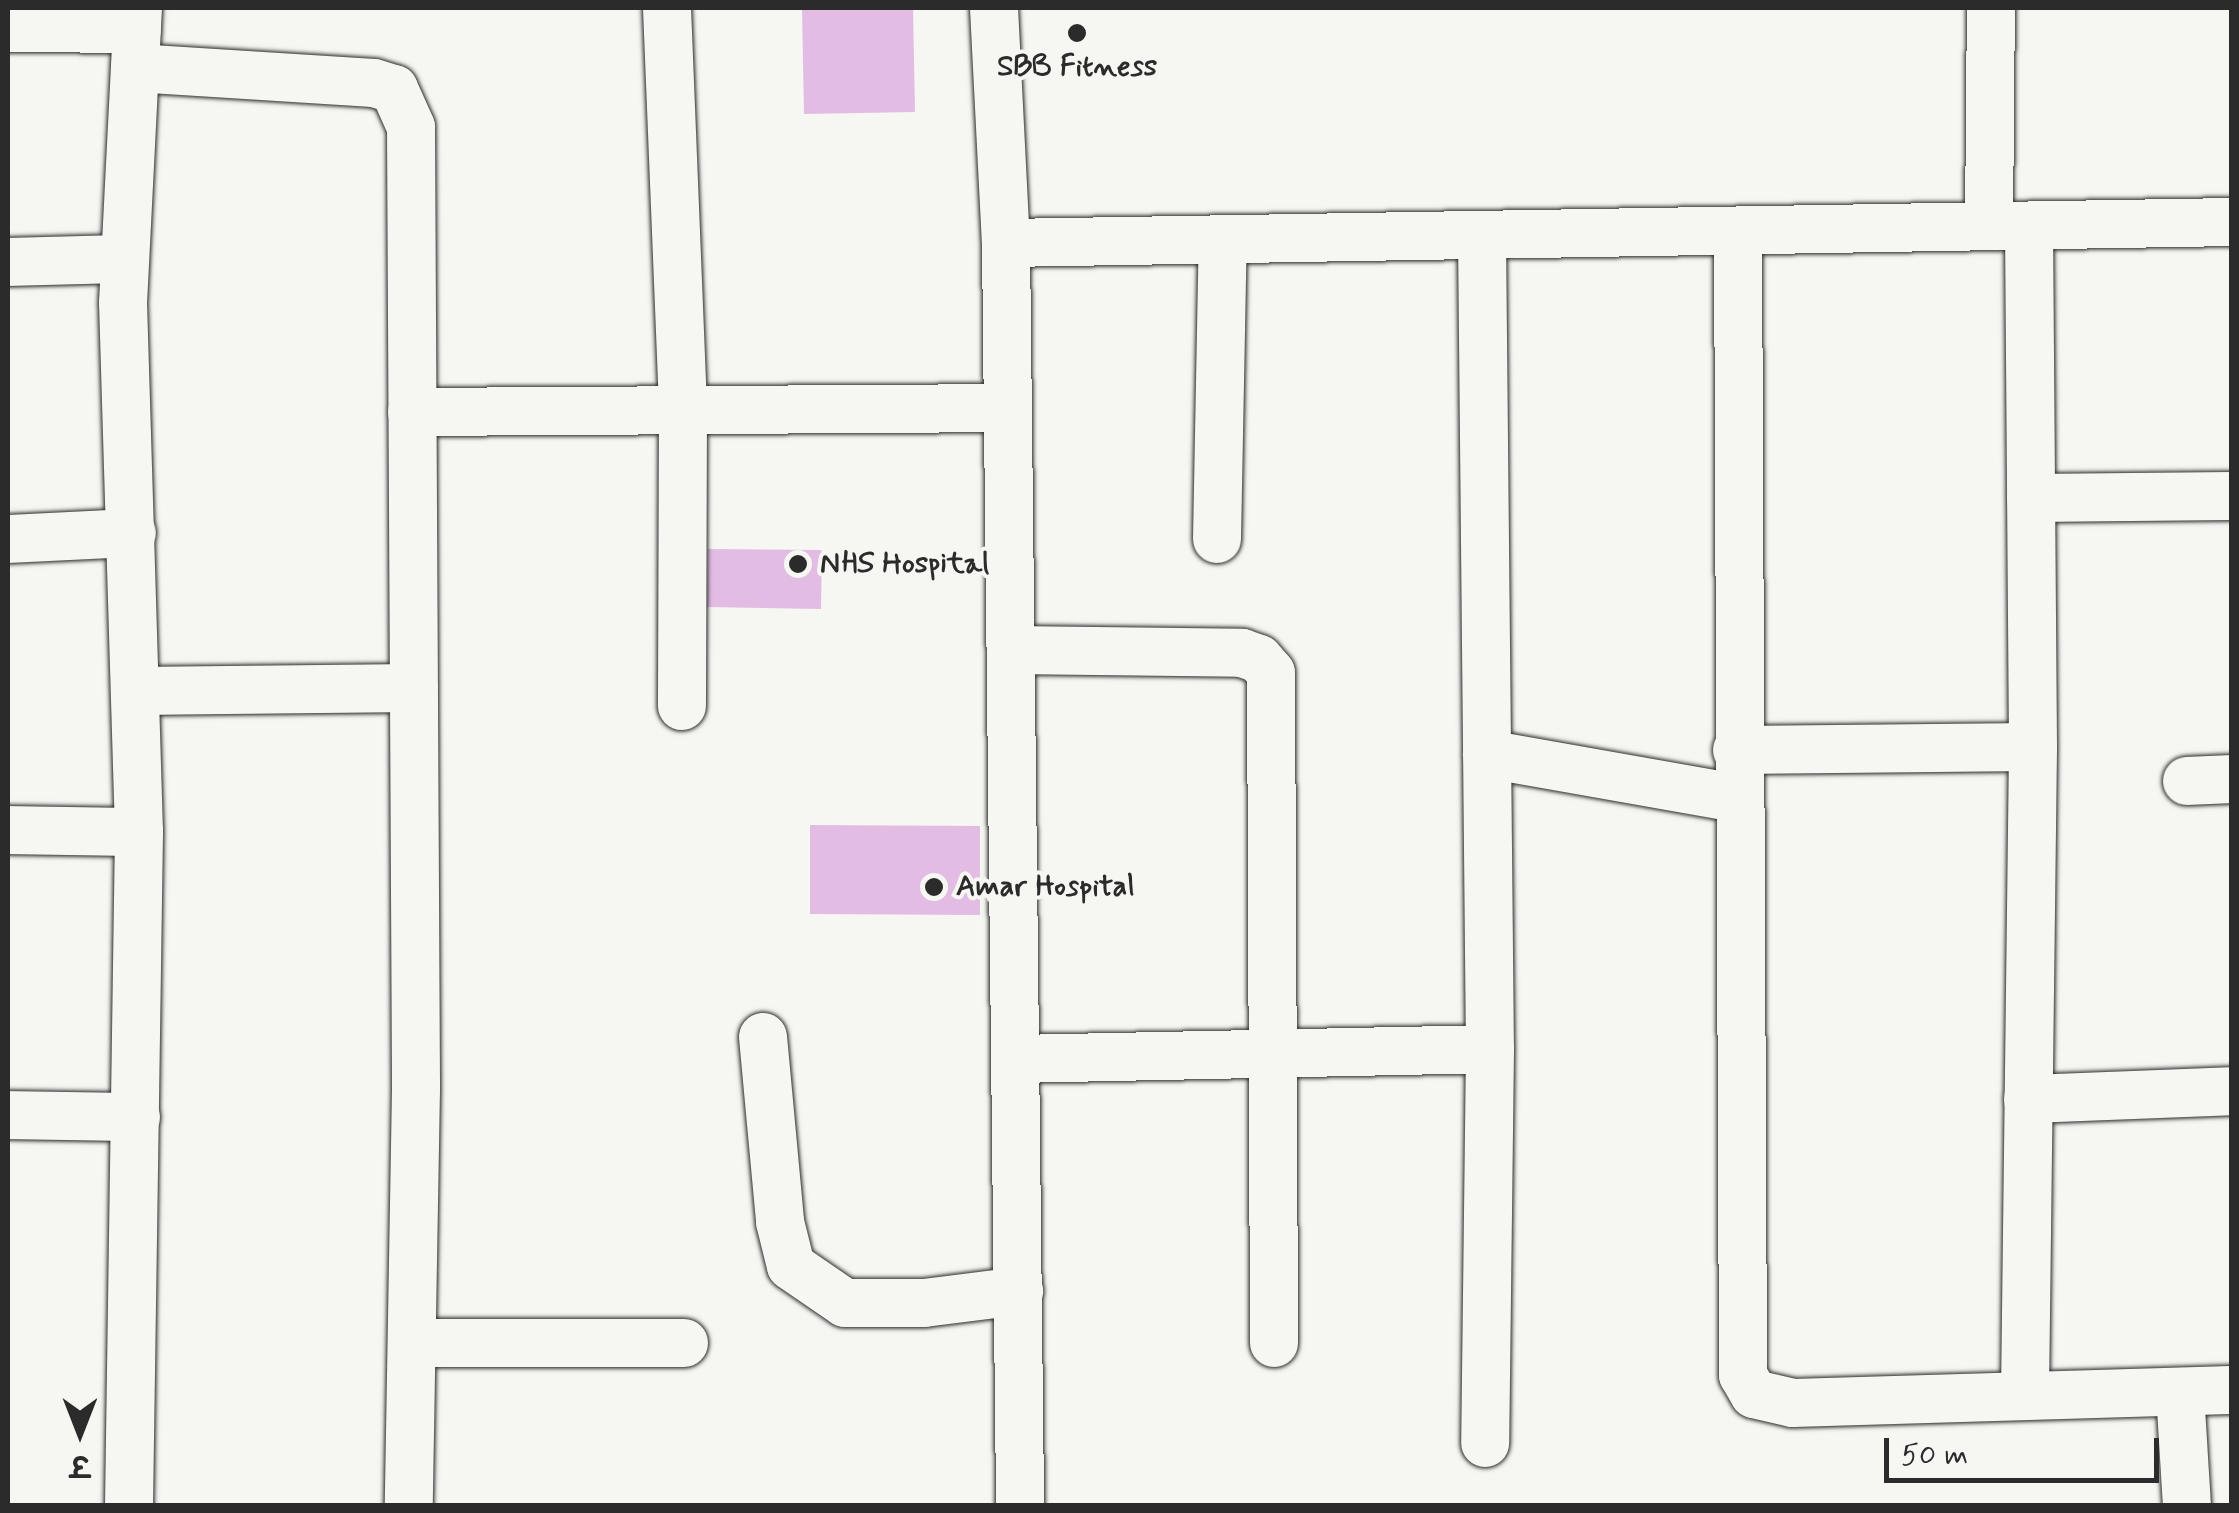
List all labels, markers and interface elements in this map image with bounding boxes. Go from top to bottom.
marker: SBB Fitness [1066,22,1088,44]
place label: SBB Fitness [997,49,1157,85]
place label: NHS Hospital [820,546,989,582]
marker: NHS Hospital [785,551,811,577]
place label: Amar Hospital [956,869,1142,905]
marker: Amar Hospital [921,874,947,900]
north arrow [30,1383,130,1483]
scale bar [1889,1418,2164,1480]
text: 50 m [1901,1436,1968,1475]
text: उ [71,1445,89,1482]

